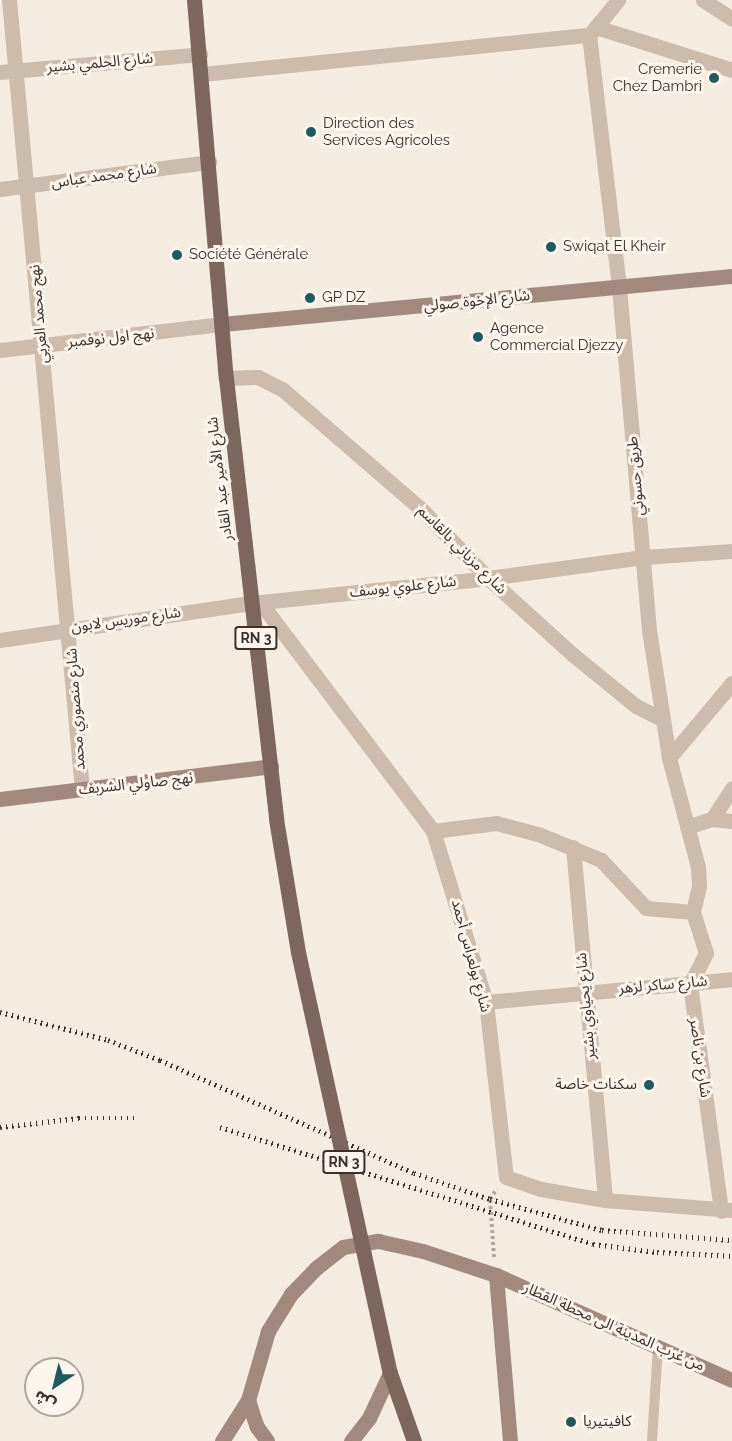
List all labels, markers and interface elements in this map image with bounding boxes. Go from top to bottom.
street label: شارع الحلمي بشير [46,49,154,77]
place label: Cremerie Chez Dambri [613,60,702,95]
marker: Cremerie Chez Dambri [707,71,721,85]
place label: Direction des Services Agricoles [323,114,450,149]
marker: Direction des Services Agricoles [304,125,318,139]
street label: شارع محمد عباس [50,160,158,192]
place label: Swiqat El Kheir [563,238,666,256]
marker: Swiqat El Kheir [544,240,558,254]
place label: Société Générale [189,246,308,264]
marker: Société Générale [170,248,184,262]
street label: نهج محمد العربي [26,264,52,364]
street label: شارع الإخوة صولي [423,286,531,316]
place label: GP DZ [322,289,366,307]
marker: GP DZ [303,291,317,305]
place label: Agence Commercial Djezzy [490,319,624,354]
street label: نهج اول نوفمبر [67,324,155,352]
marker: Agence Commercial Djezzy [471,330,485,344]
street label: شارع الأمير عبد القادر [203,416,237,542]
street label: طريق حسوني [624,435,648,517]
street label: شارع مزياني بالقاسم [414,502,510,598]
street label: شارع علوي يوسف [349,572,457,602]
street label: شارع موريس لابون [70,603,182,637]
road number: RN 3 [234,627,278,649]
street label: شارع منصوري محمد [63,647,89,771]
street label: نهج صاولي الشربف [78,769,194,799]
street label: شارع بولعراس أحمد [447,898,495,1014]
street label: شارع يحياوي بشير [572,952,600,1060]
street label: شارع ساكر لزهر [618,972,708,998]
street label: شارع بن ناصر [686,1017,714,1099]
place label: سكنات خاصة [555,1076,637,1094]
marker: سكنات خاصة [642,1078,656,1092]
road number: RN 3 [322,1151,366,1173]
street label: من غرب المدينة الى محطة القطار [521,1279,707,1375]
north arrow [24,1357,84,1417]
text: ش [30,1386,59,1415]
place label: كافيتيريا [583,1413,631,1431]
marker: كافيتيريا [564,1415,578,1429]

